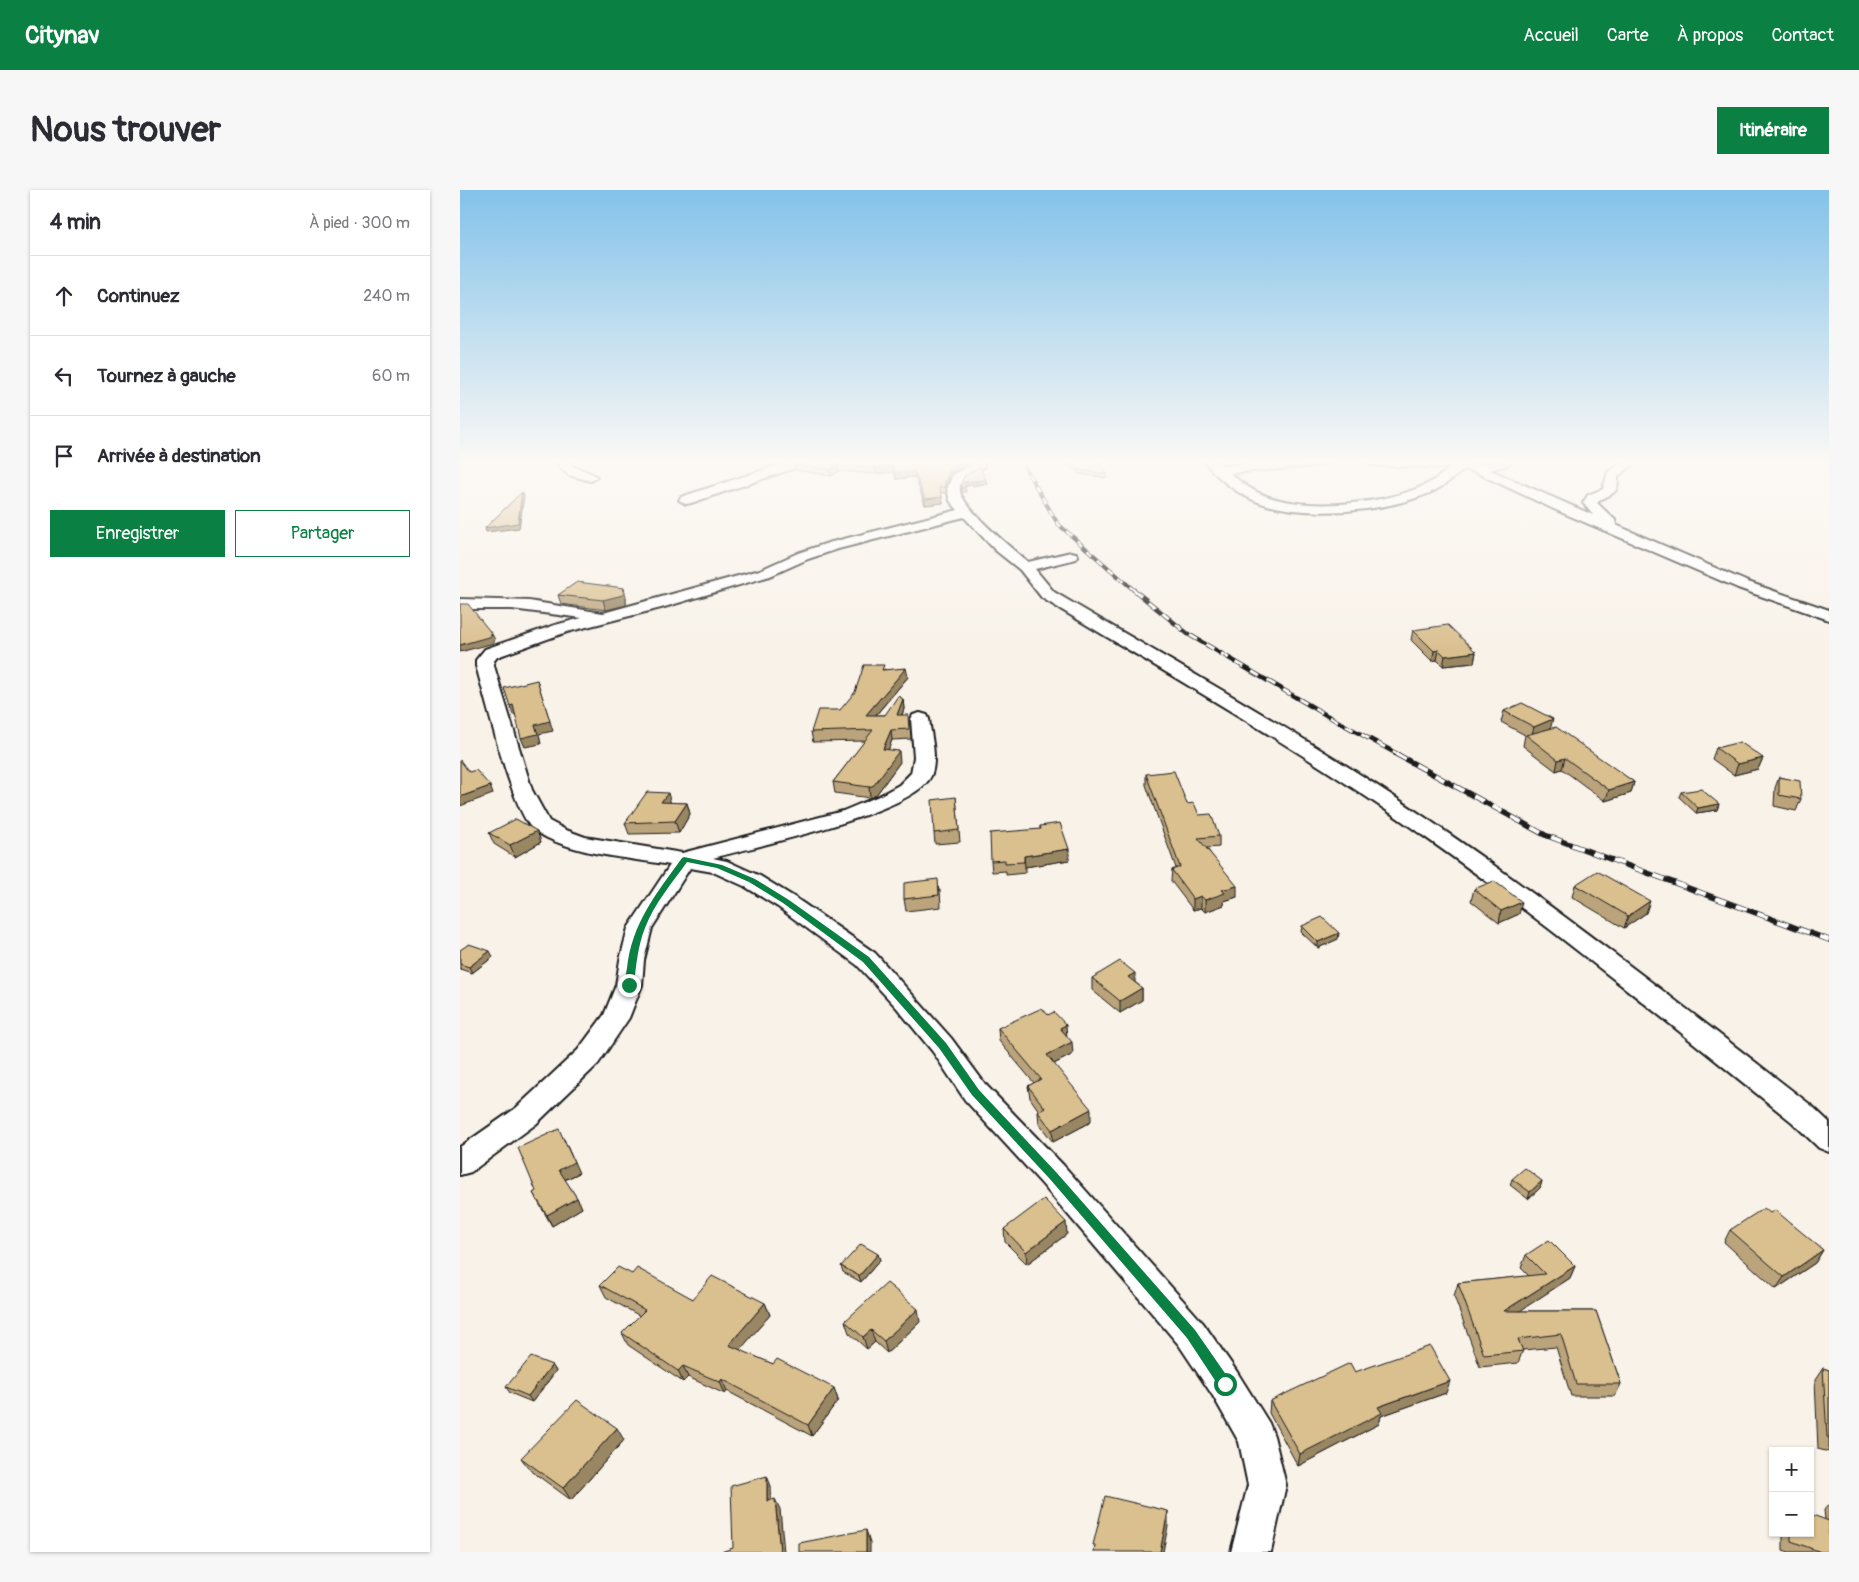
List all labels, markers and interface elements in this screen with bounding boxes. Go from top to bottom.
text: Citynav [25,21,100,50]
text: Accueil [1523,24,1579,47]
text: Carte [1607,24,1649,47]
text: À propos [1677,24,1743,47]
text: Contact [1771,24,1834,47]
button: Itinéraire [1717,107,1829,154]
text: Nous trouver [30,108,221,152]
text: 4 min [50,209,101,236]
text: À pied · 300 m [309,213,410,233]
icon: ahead [50,282,78,310]
text: Continuez [97,284,180,308]
text: 240 m [363,286,410,306]
icon: left [50,362,78,390]
text: Tournez à gauche [97,364,236,388]
text: 60 m [372,366,410,386]
icon: arrive [50,442,78,470]
text: Arrivée à destination [97,444,261,468]
button: Enregistrer [50,510,225,557]
button: Partager [235,510,410,557]
route end [618,974,641,997]
route start [1214,1373,1237,1396]
map controls [1769,1447,1814,1537]
button: + [1769,1447,1814,1492]
button: − [1769,1492,1814,1537]

